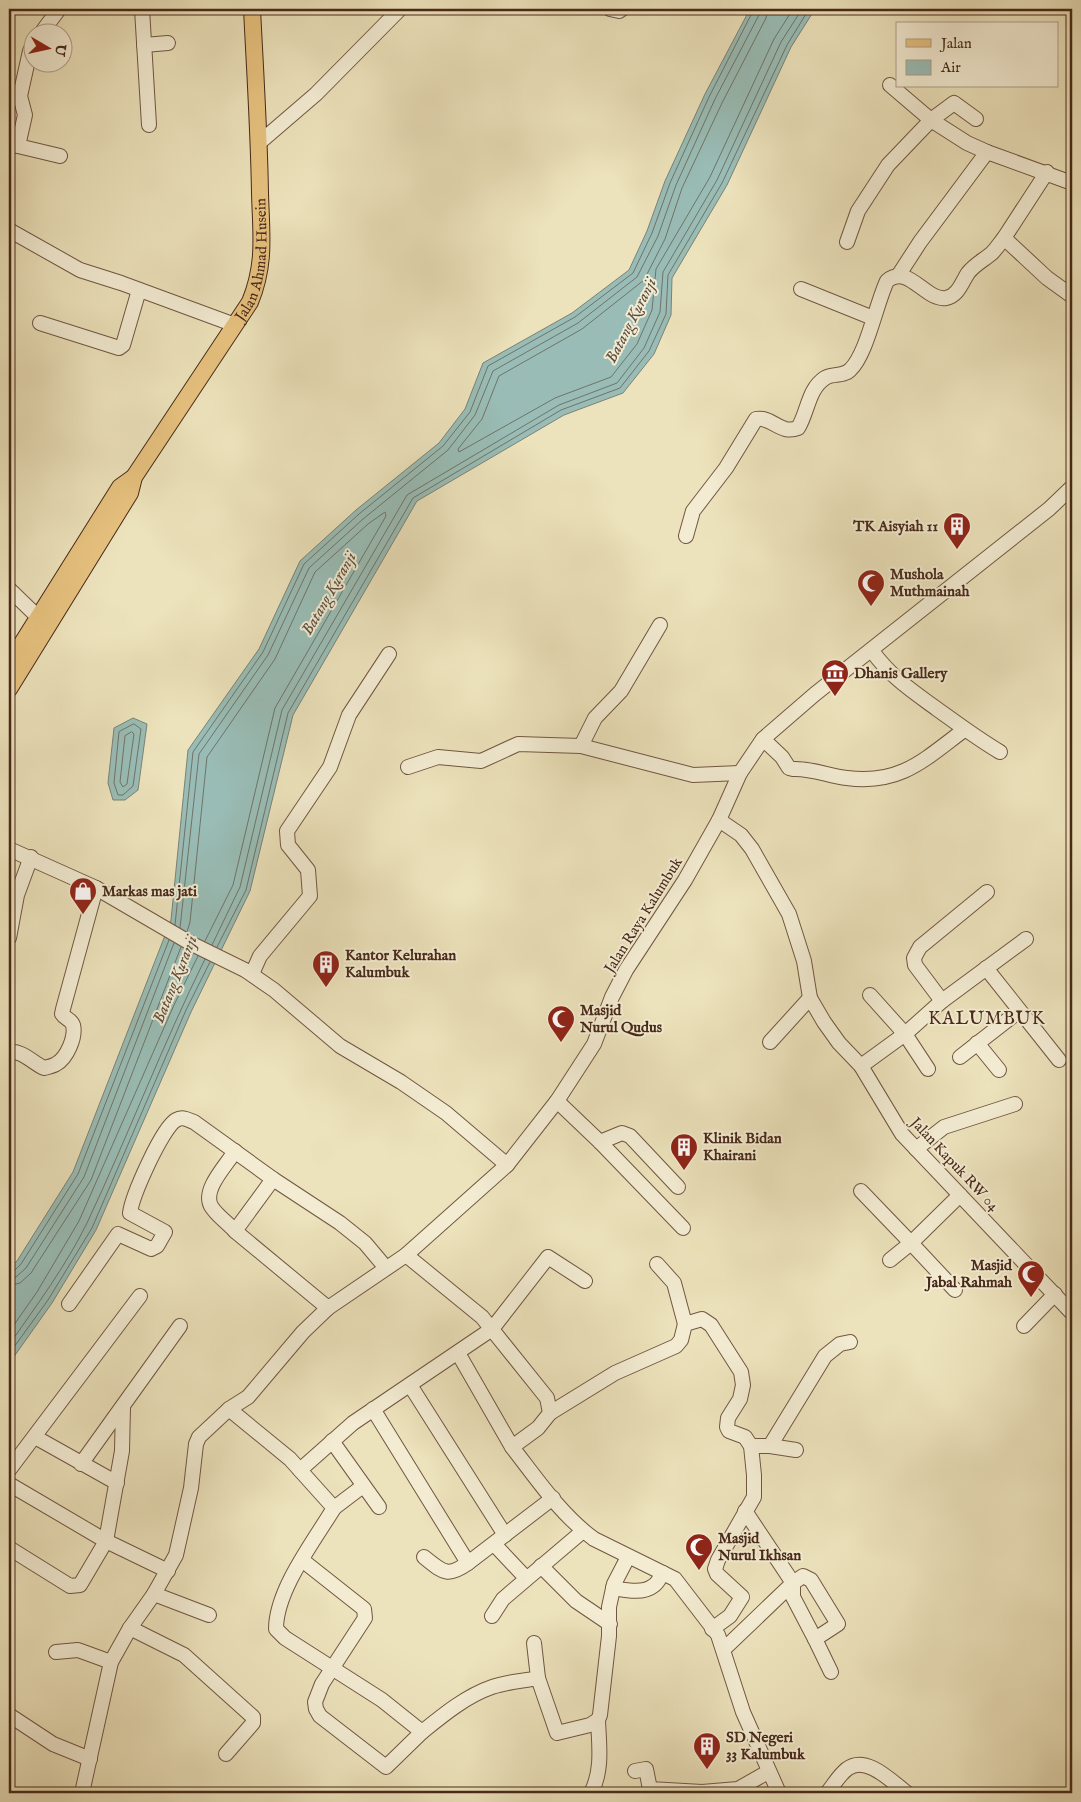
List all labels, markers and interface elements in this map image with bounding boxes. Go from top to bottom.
north arrow [22,22,72,72]
legend [896,22,1058,88]
text: Jalan [939,34,972,53]
text: U [50,42,70,58]
text: Air [940,58,961,77]
street label: Jalan Ahmad Husein [230,198,272,327]
water label: Batang Kuranji [602,274,662,367]
building icon: TK Aisyiah 11 [942,511,972,550]
place label: TK Aisyiah 11 [852,517,938,536]
water label: Batang Kuranji [298,548,362,639]
place label: Mushola Muthmainah [890,565,970,601]
mosque icon: Mushola Muthmainah [856,568,886,607]
museum icon: Dhanis Gallery [820,658,850,697]
place label: Dhanis Gallery [854,664,948,683]
street label: Jalan Raya Kalumbuk [599,853,687,978]
shop icon: Markas mas jati [68,876,98,915]
place label: Markas mas jati [102,882,197,901]
water label: Batang Kuranji [149,932,203,1026]
place label: Kantor Kelurahan Kalumbuk [345,946,456,982]
building icon: Kantor Kelurahan Kalumbuk [311,949,341,988]
place label: Masjid Nurul Qudus [579,1001,663,1037]
mosque icon: Masjid Nurul Qudus [546,1004,576,1043]
district label: KALUMBUK [928,1008,1046,1031]
street label: Jalan Kapuk RW 04 [905,1112,1003,1216]
place label: Klinik Bidan Khairani [703,1129,782,1165]
building icon: Klinik Bidan Khairani [669,1132,699,1171]
place label: Masjid Jabal Rahmah [924,1256,1013,1292]
mosque icon: Masjid Jabal Rahmah [1016,1259,1046,1298]
place label: Masjid Nurul Ikhsan [717,1529,801,1565]
mosque icon: Masjid Nurul Ikhsan [684,1532,714,1571]
place label: SD Negeri 33 Kalumbuk [726,1728,806,1764]
building icon: SD Negeri 33 Kalumbuk [692,1731,722,1770]

